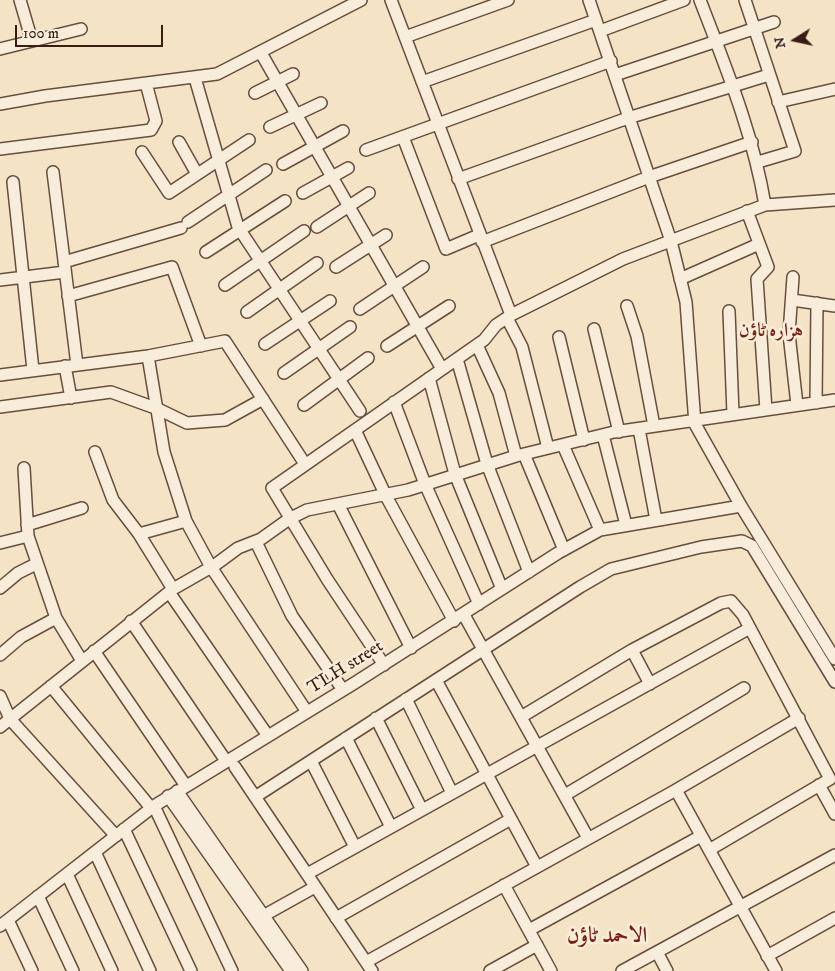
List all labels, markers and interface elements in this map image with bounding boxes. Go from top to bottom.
scale bar [18,15,165,47]
north arrow [770,15,820,65]
text: 100 m [23,24,59,43]
text: N [770,35,790,50]
district label: ہزارہ ٹاؤن [739,321,803,343]
street label: TLH street [304,636,388,700]
district label: الاحمد ٹاؤن [567,924,647,950]

